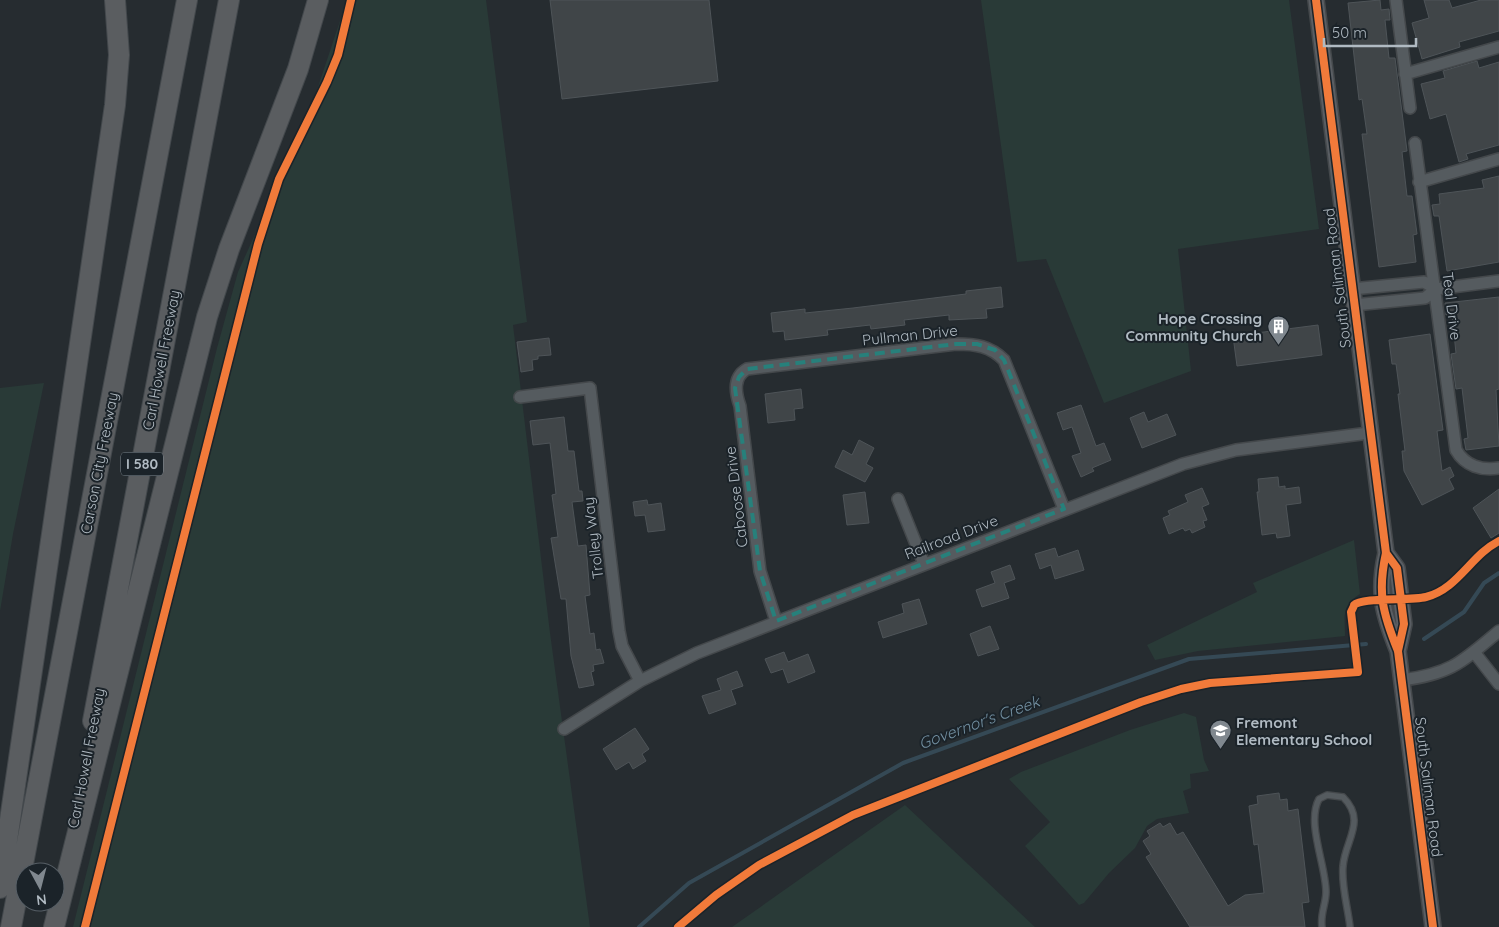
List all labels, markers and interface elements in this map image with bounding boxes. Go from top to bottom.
scale bar [1324,15,1416,47]
text: 50 m [1332,23,1367,42]
street label: South Saliman Road [1319,207,1355,349]
street label: Teal Drive [1438,271,1466,341]
street label: Carl Howell Freeway [138,288,184,432]
place label: Hope Crossing Community Church [1125,309,1262,345]
building icon: Hope Crossing Community Church [1266,315,1290,346]
street label: Pullman Drive [861,321,959,349]
street label: Carson City Freeway [76,391,122,535]
street label: Caboose Drive [720,445,752,549]
road number: I 580 [121,452,163,476]
street label: Trolley Way [579,496,607,580]
street label: Railroad Drive [901,510,1001,564]
street label: Carl Howell Freeway [63,686,109,830]
water label: Governor's Creek [916,690,1044,753]
place label: Fremont Elementary School [1236,713,1372,749]
street label: South Saliman Road [1411,716,1447,858]
school or university icon: Fremont Elementary School [1208,719,1232,750]
north arrow [15,862,65,912]
text: N [35,890,48,909]

